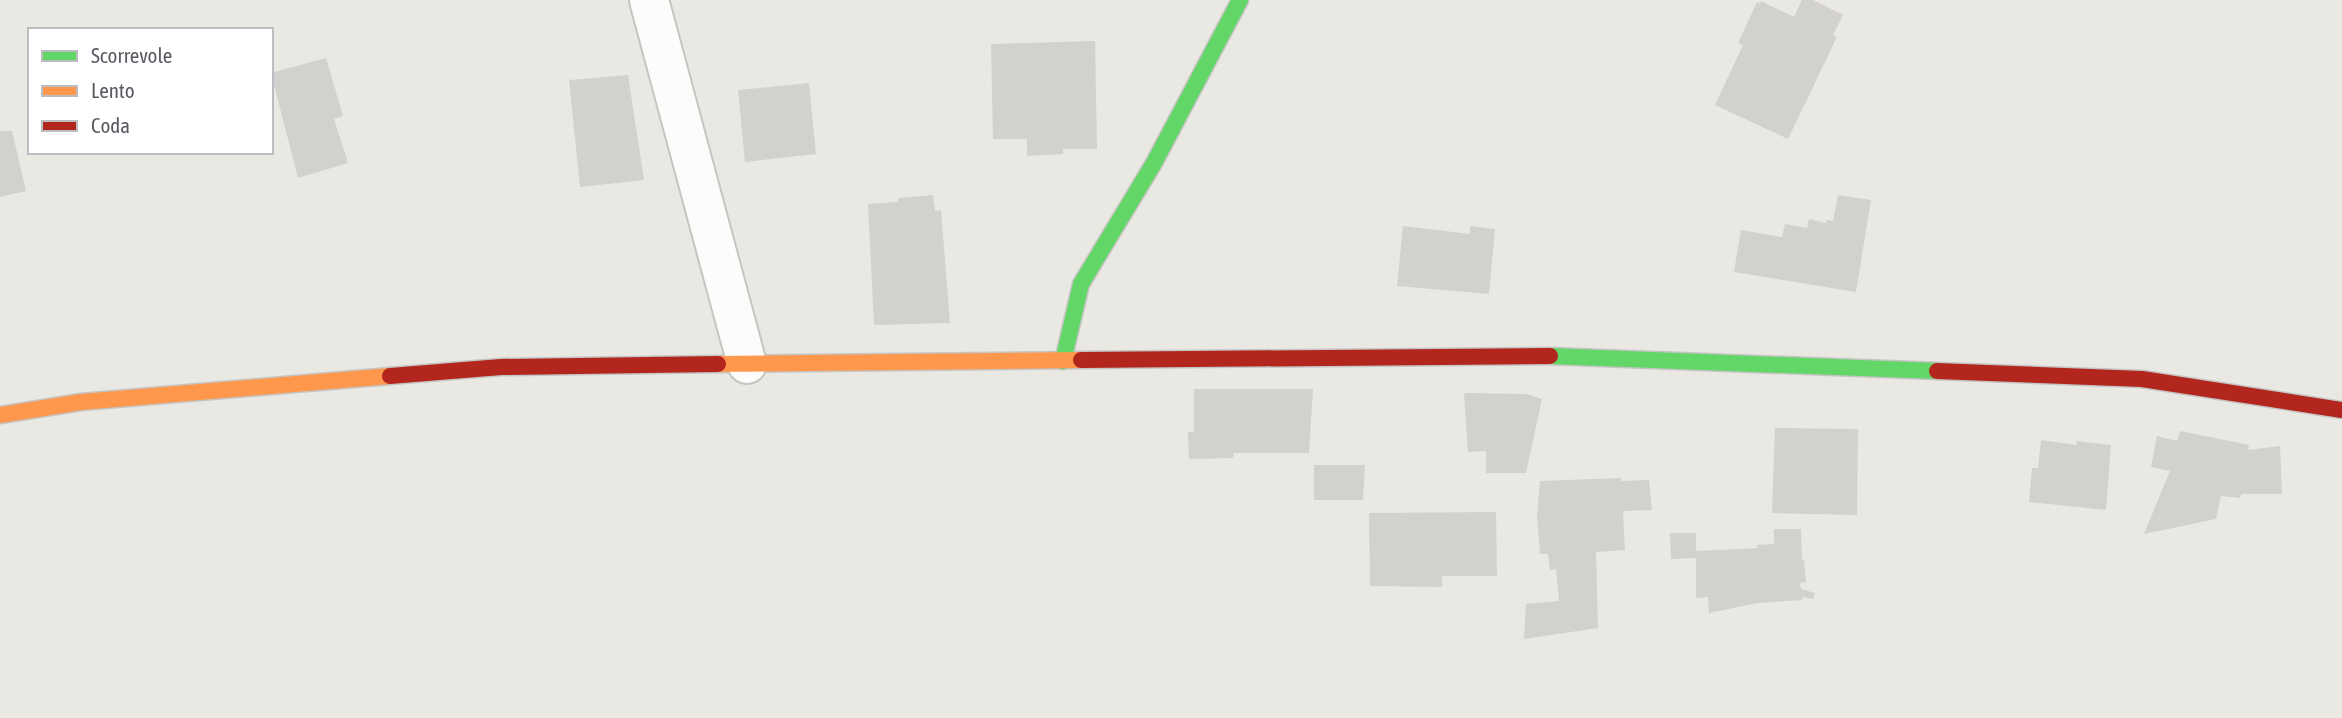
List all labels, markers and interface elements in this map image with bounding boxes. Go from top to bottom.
legend [28,28,273,154]
text: Scorrevole [91,43,172,67]
text: Lento [91,78,135,102]
text: Coda [91,113,130,137]

